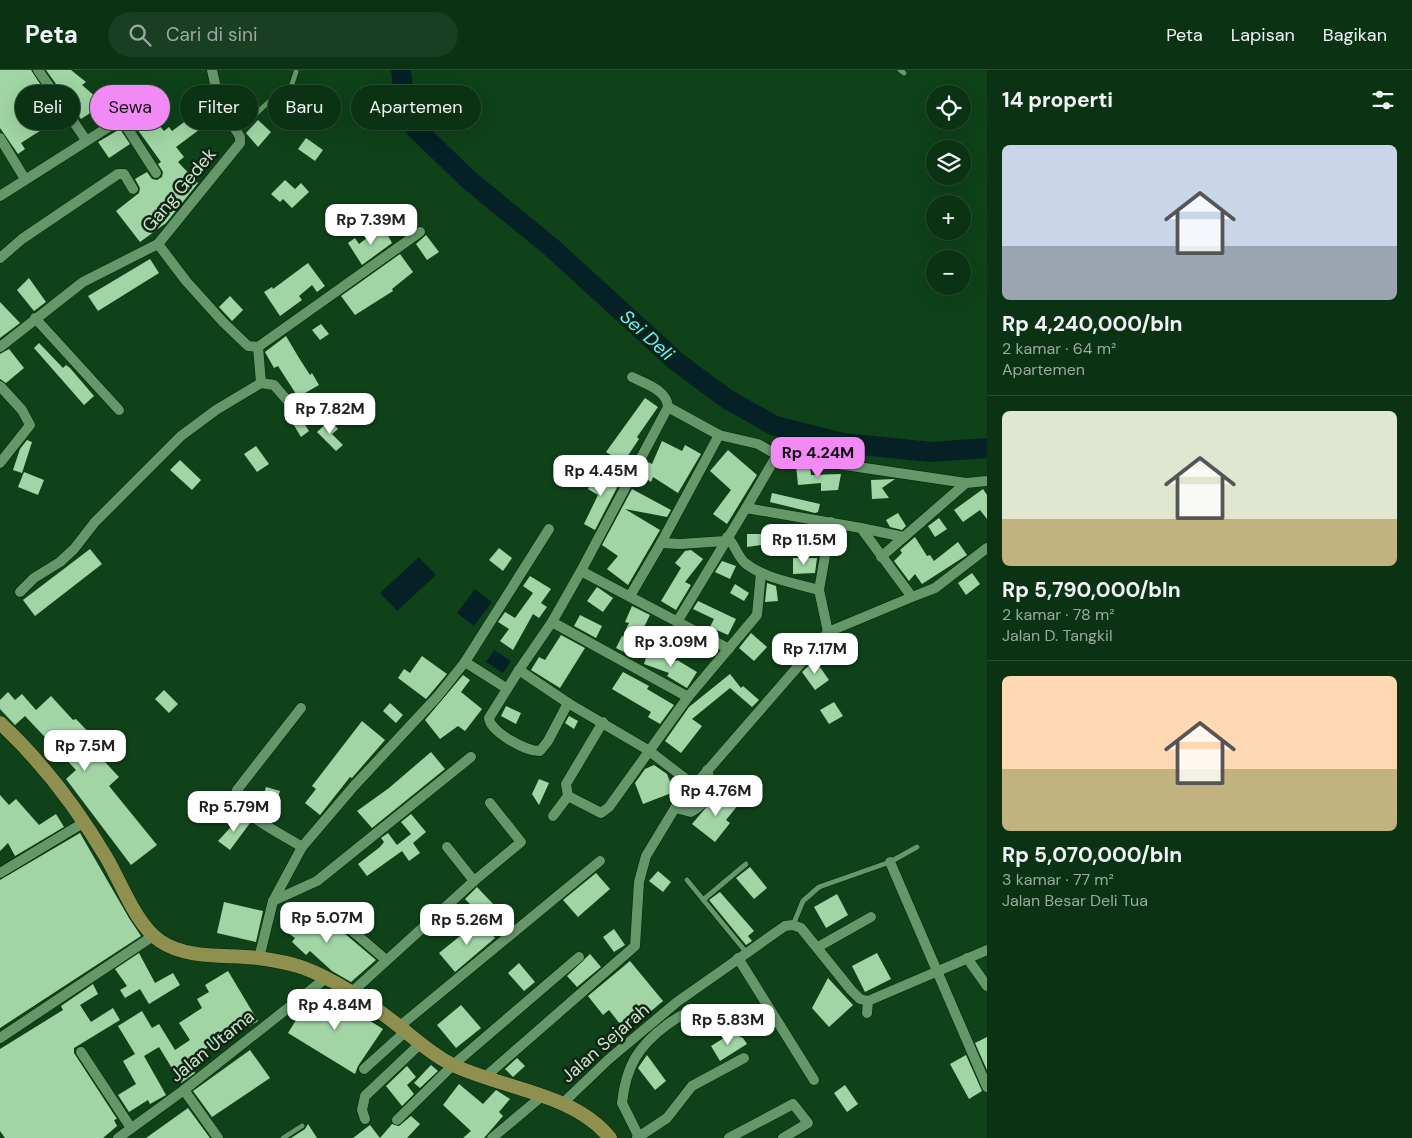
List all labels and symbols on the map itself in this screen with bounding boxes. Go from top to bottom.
street label: Gang Gedek [137,143,221,237]
pin: Rp 7.39M [319,204,423,246]
water label: Sei Deli [615,304,680,366]
pin: Rp 7.82M [278,392,382,435]
pin: Rp 4.24M [766,436,870,479]
pin: Rp 4.45M [549,454,653,497]
pin: Rp 11.5M [752,524,856,566]
pin: Rp 3.09M [619,626,723,668]
pin: Rp 7.17M [763,632,867,675]
pin: Rp 7.5M [39,730,131,772]
pin: Rp 4.76M [664,774,768,817]
pin: Rp 5.79M [182,790,286,833]
pin: Rp 5.07M [275,902,379,944]
pin: Rp 5.26M [415,904,519,946]
pin: Rp 4.84M [283,988,387,1031]
street label: Jalan Sejarah [556,998,654,1088]
pin: Rp 5.83M [676,1004,780,1046]
street label: Jalan Utama [165,1005,259,1087]

